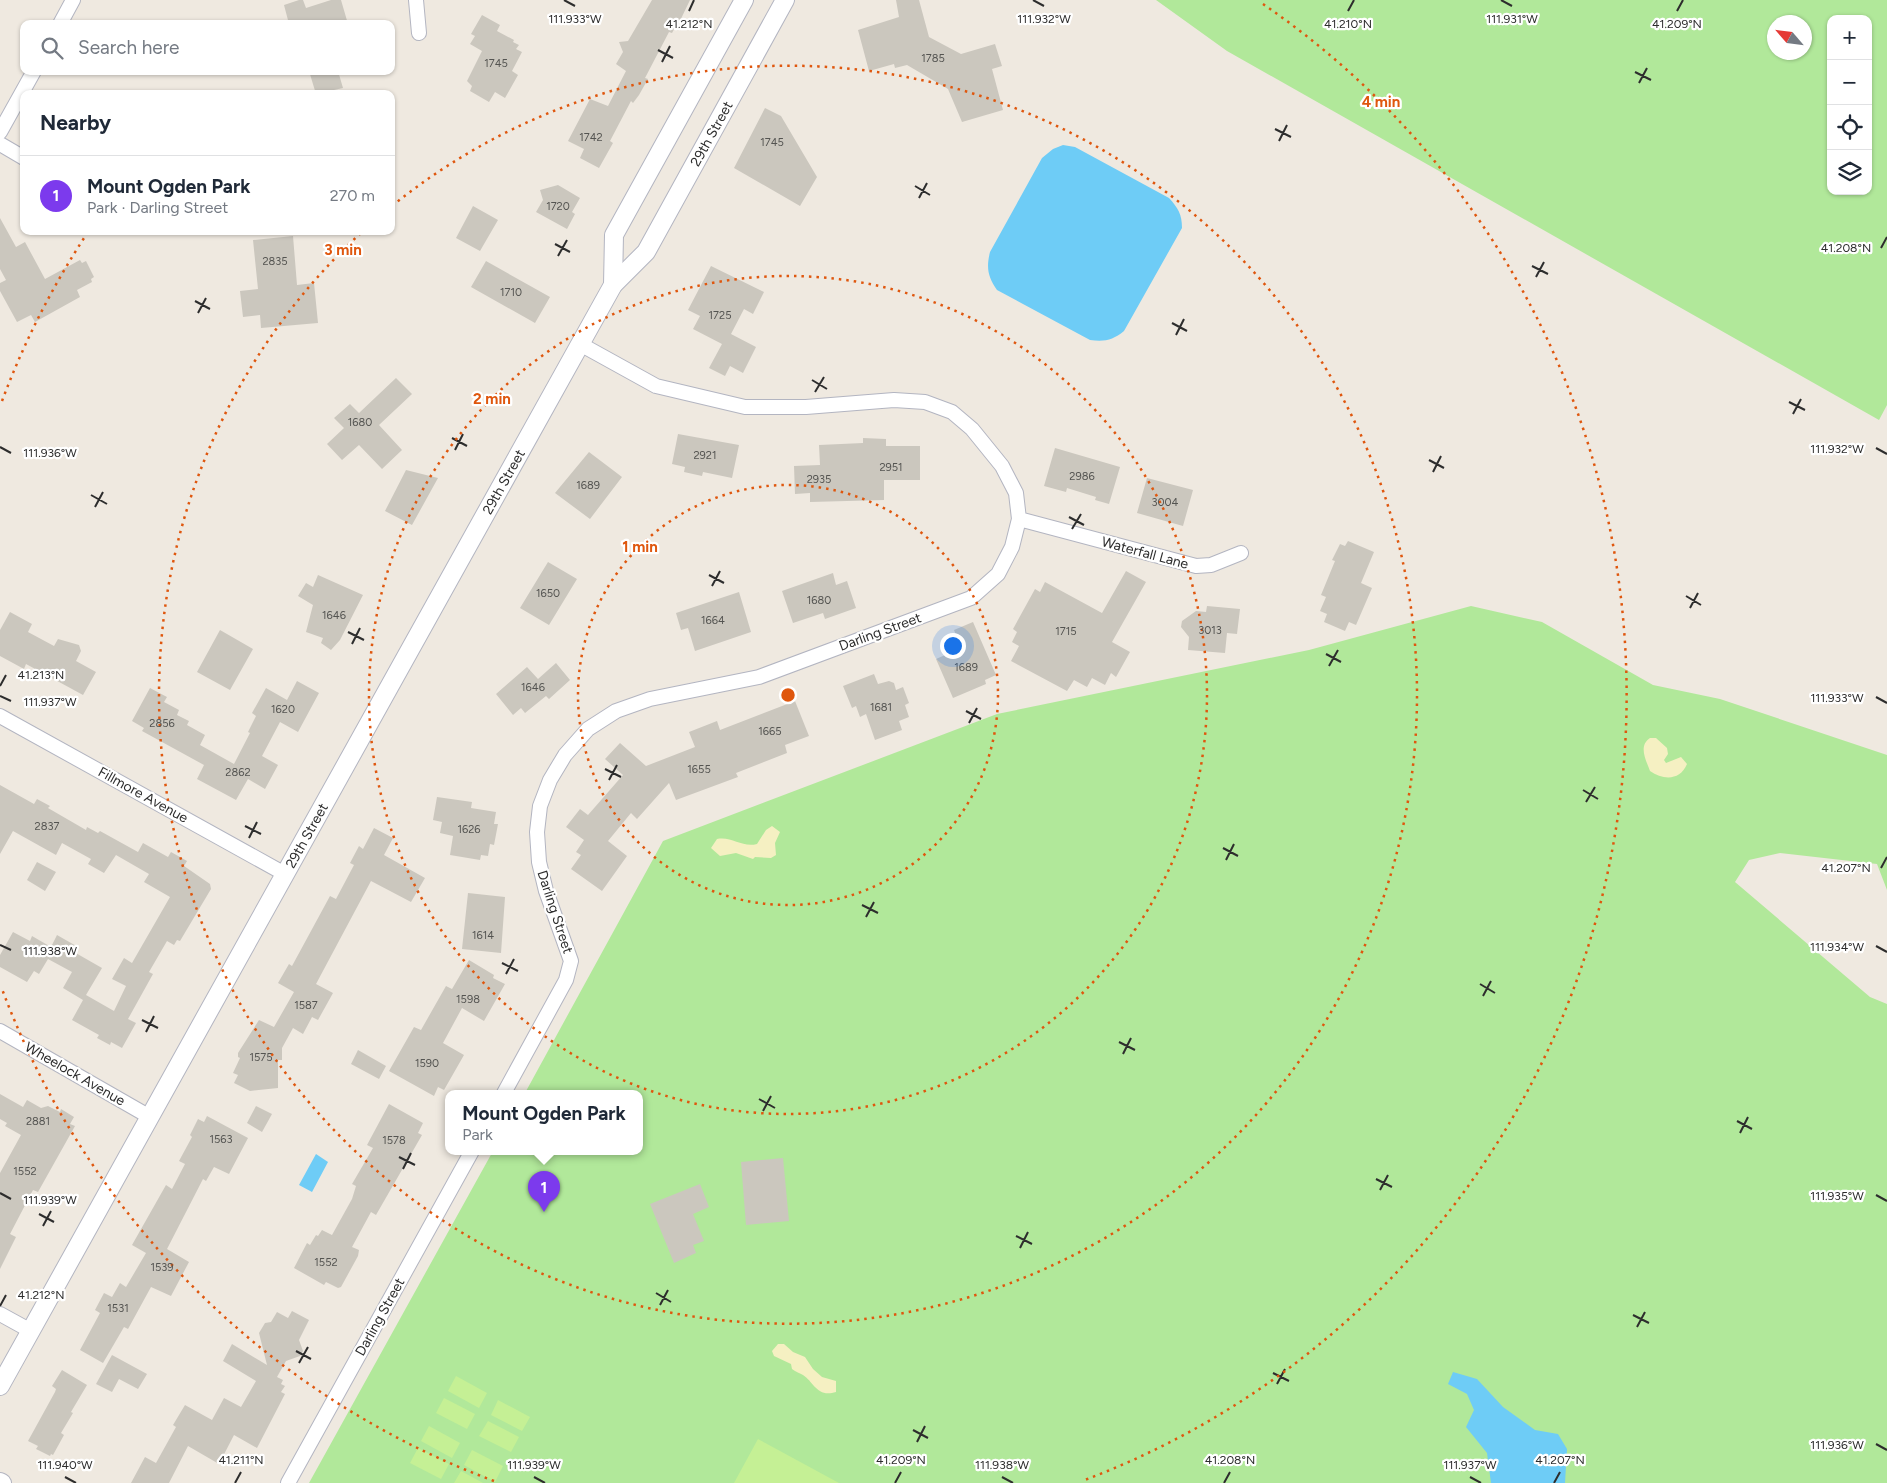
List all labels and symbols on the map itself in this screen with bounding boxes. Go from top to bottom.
text: 111.933°W [548,12,602,26]
text: 111.932°W [1017,12,1071,26]
text: 111.931°W [1486,12,1538,26]
north arrow [1767,15,1812,60]
text: 41.212°N [666,17,713,31]
text: 41.210°N [1324,17,1372,31]
text: 41.209°N [1652,17,1702,31]
house number: 1785 [921,52,945,65]
house number: 1745 [484,57,508,70]
text: 4 min [1362,93,1400,111]
street label: 29th Street [687,98,736,169]
house number: 1742 [579,131,603,144]
house number: 1745 [760,136,784,149]
house number: 1720 [546,200,570,213]
text: 3 min [324,241,362,259]
text: 41.208°N [1821,241,1871,255]
house number: 2835 [262,255,288,268]
house number: 1710 [500,286,522,299]
house number: 1725 [709,309,731,322]
text: 2 min [473,390,511,408]
house number: 1680 [348,416,372,429]
text: 111.932°W [1810,442,1864,456]
text: 111.936°W [23,446,77,460]
street label: 29th Street [479,446,528,517]
house number: 2921 [693,449,717,462]
house number: 2951 [879,461,903,474]
house number: 2986 [1069,470,1095,483]
house number: 2935 [807,473,831,486]
house number: 1689 [576,479,600,492]
house number: 3004 [1152,496,1179,509]
street label: Waterfall Lane [1100,533,1191,573]
text: 1 min [622,538,658,556]
house number: 1650 [536,587,560,600]
house number: 1680 [807,594,831,607]
house number: 1646 [322,609,346,622]
street label: Darling Street [836,609,924,655]
house number: 1664 [701,614,725,627]
house number: 3013 [1198,624,1222,637]
house number: 1715 [1055,625,1077,638]
your location [940,633,966,659]
house number: 1689 [954,661,978,674]
text: 41.213°N [18,668,64,682]
house number: 1646 [521,681,545,694]
centre of rings [779,686,797,704]
text: 111.933°W [1810,691,1864,705]
text: 111.937°W [23,695,77,709]
house number: 1681 [870,701,892,714]
house number: 1620 [271,703,295,716]
house number: 2856 [149,717,175,730]
house number: 1665 [758,725,782,738]
street label: Fillmore Avenue [95,763,191,827]
house number: 1655 [687,763,711,776]
house number: 2862 [225,766,251,779]
street label: 29th Street [282,800,331,871]
house number: 2837 [35,820,59,833]
house number: 1626 [457,823,481,836]
text: 41.207°N [1821,861,1871,875]
street label: Darling Street [534,868,576,956]
house number: 1614 [472,929,494,942]
text: 111.934°W [1810,940,1865,954]
text: 111.938°W [23,944,77,958]
house number: 1598 [456,993,480,1006]
house number: 1587 [294,999,318,1012]
street label: Wheelock Avenue [22,1038,128,1110]
house number: 1575 [249,1051,273,1064]
house number: 1590 [415,1057,439,1070]
house number: 2881 [26,1115,50,1128]
house number: 1563 [209,1133,233,1146]
house number: 1578 [382,1134,406,1147]
house number: 1552 [13,1165,37,1178]
pin: 1 [528,1171,560,1212]
text: 111.935°W [1810,1189,1864,1203]
text: 111.939°W [23,1193,77,1207]
house number: 1552 [314,1256,338,1269]
house number: 1539 [150,1261,174,1274]
street label: Darling Street [352,1275,408,1359]
text: 41.212°N [18,1288,65,1302]
house number: 1531 [107,1302,129,1315]
text: 111.936°W [1810,1438,1864,1452]
text: 41.211°N [218,1453,264,1467]
text: 41.209°N [876,1453,926,1467]
text: 41.208°N [1205,1453,1255,1467]
text: 41.207°N [1535,1453,1585,1467]
text: 111.940°W [37,1458,93,1472]
text: 111.939°W [507,1458,561,1472]
text: 111.938°W [975,1458,1029,1472]
text: 111.937°W [1443,1458,1497,1472]

